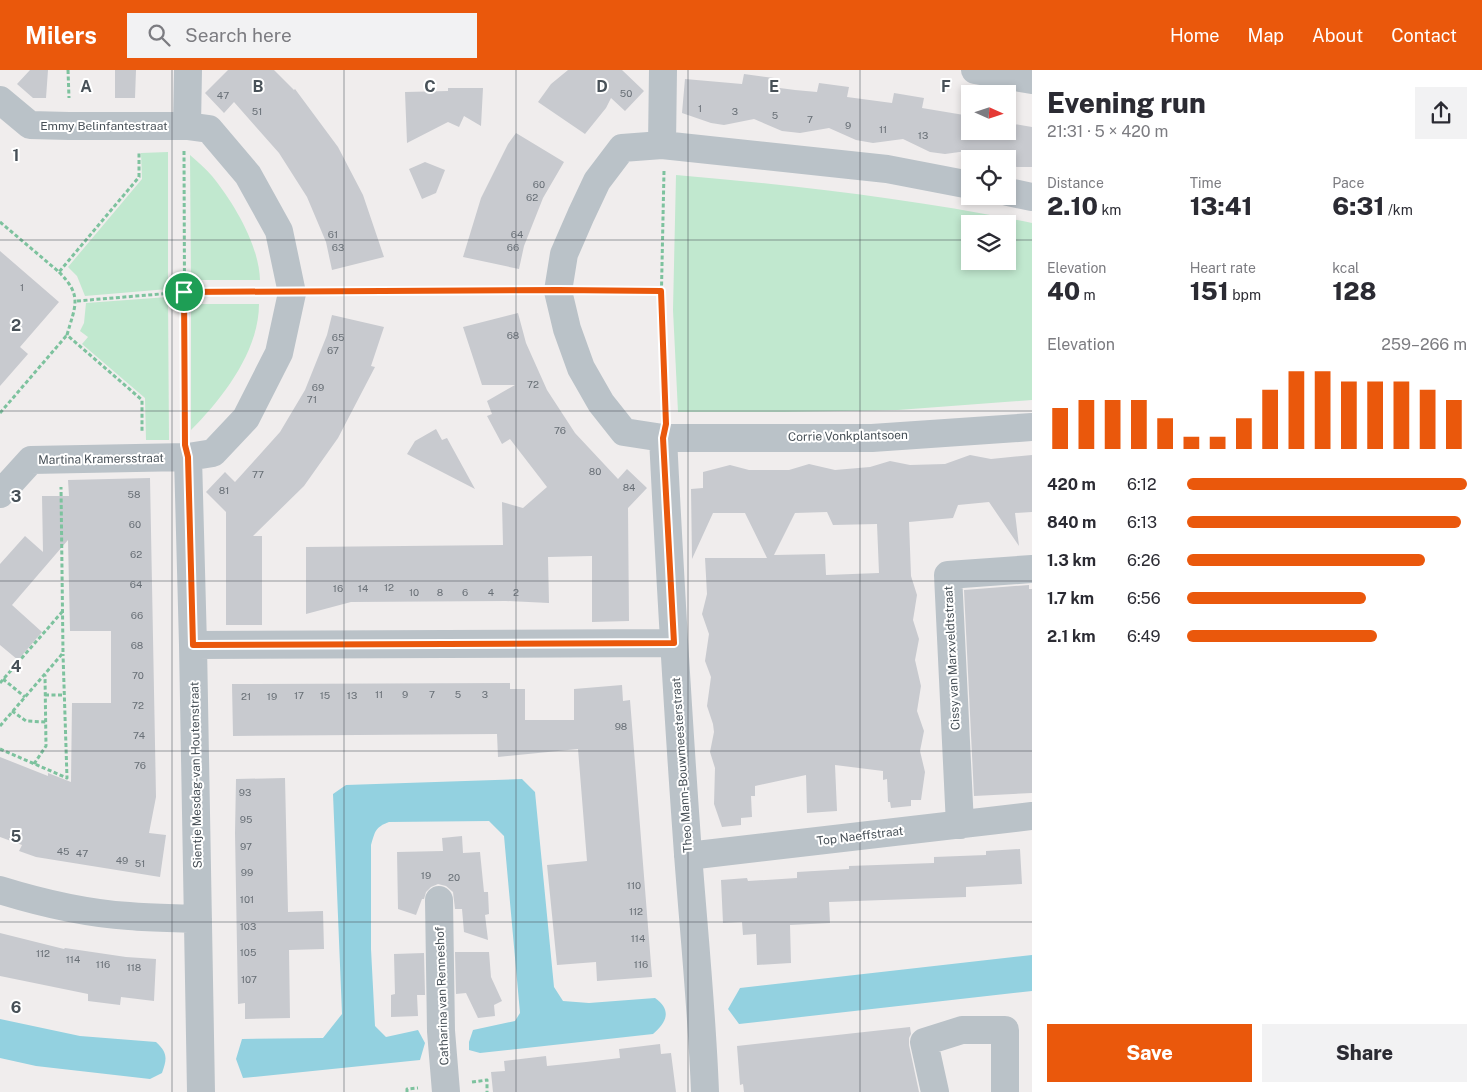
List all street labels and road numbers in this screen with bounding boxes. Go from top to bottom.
street label: Emmy Belinfantestraat [40,119,168,133]
street label: Corrie Vonkplantsoen [788,428,908,444]
street label: Martina Kramersstraat [38,451,164,467]
street label: Cissy van Marxveldtstraat [941,585,963,730]
street label: Theo Mann-Bouwmeesterstraat [669,676,695,853]
street label: Sientje Mesdag-van Houtenstraat [187,681,205,868]
street label: Top Naeffstraat [816,824,904,848]
street label: Catharina van Renneshof [433,926,451,1066]

